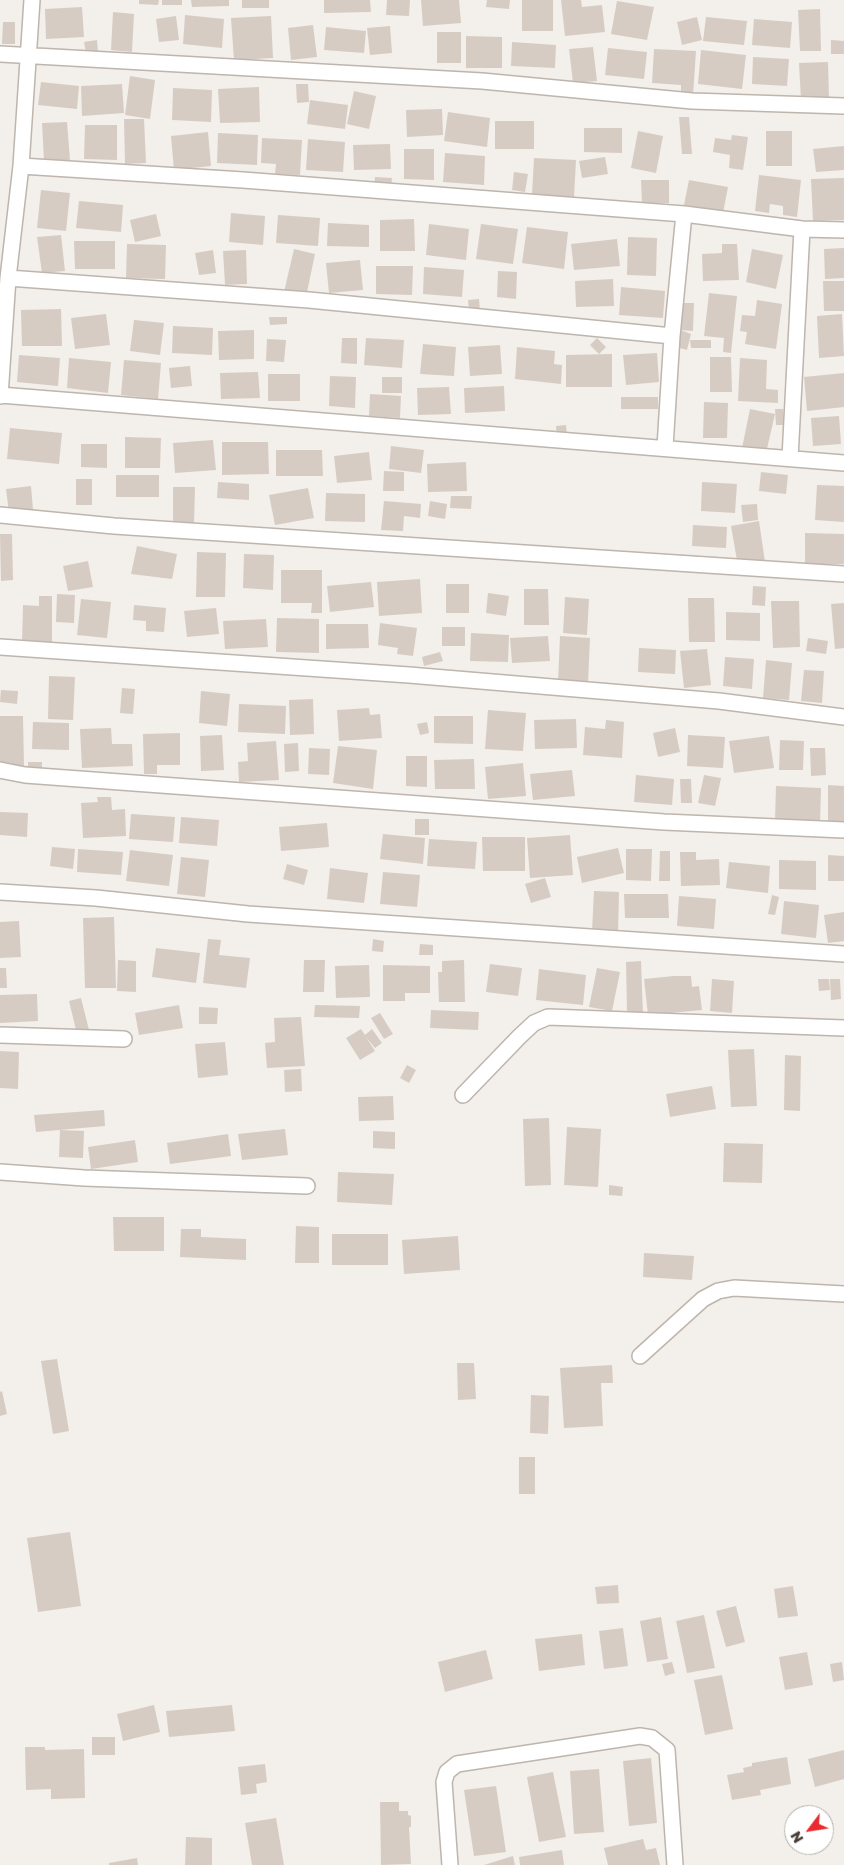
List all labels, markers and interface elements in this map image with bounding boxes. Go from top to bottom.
north arrow [784,1805,834,1855]
text: N [787,1829,807,1846]

